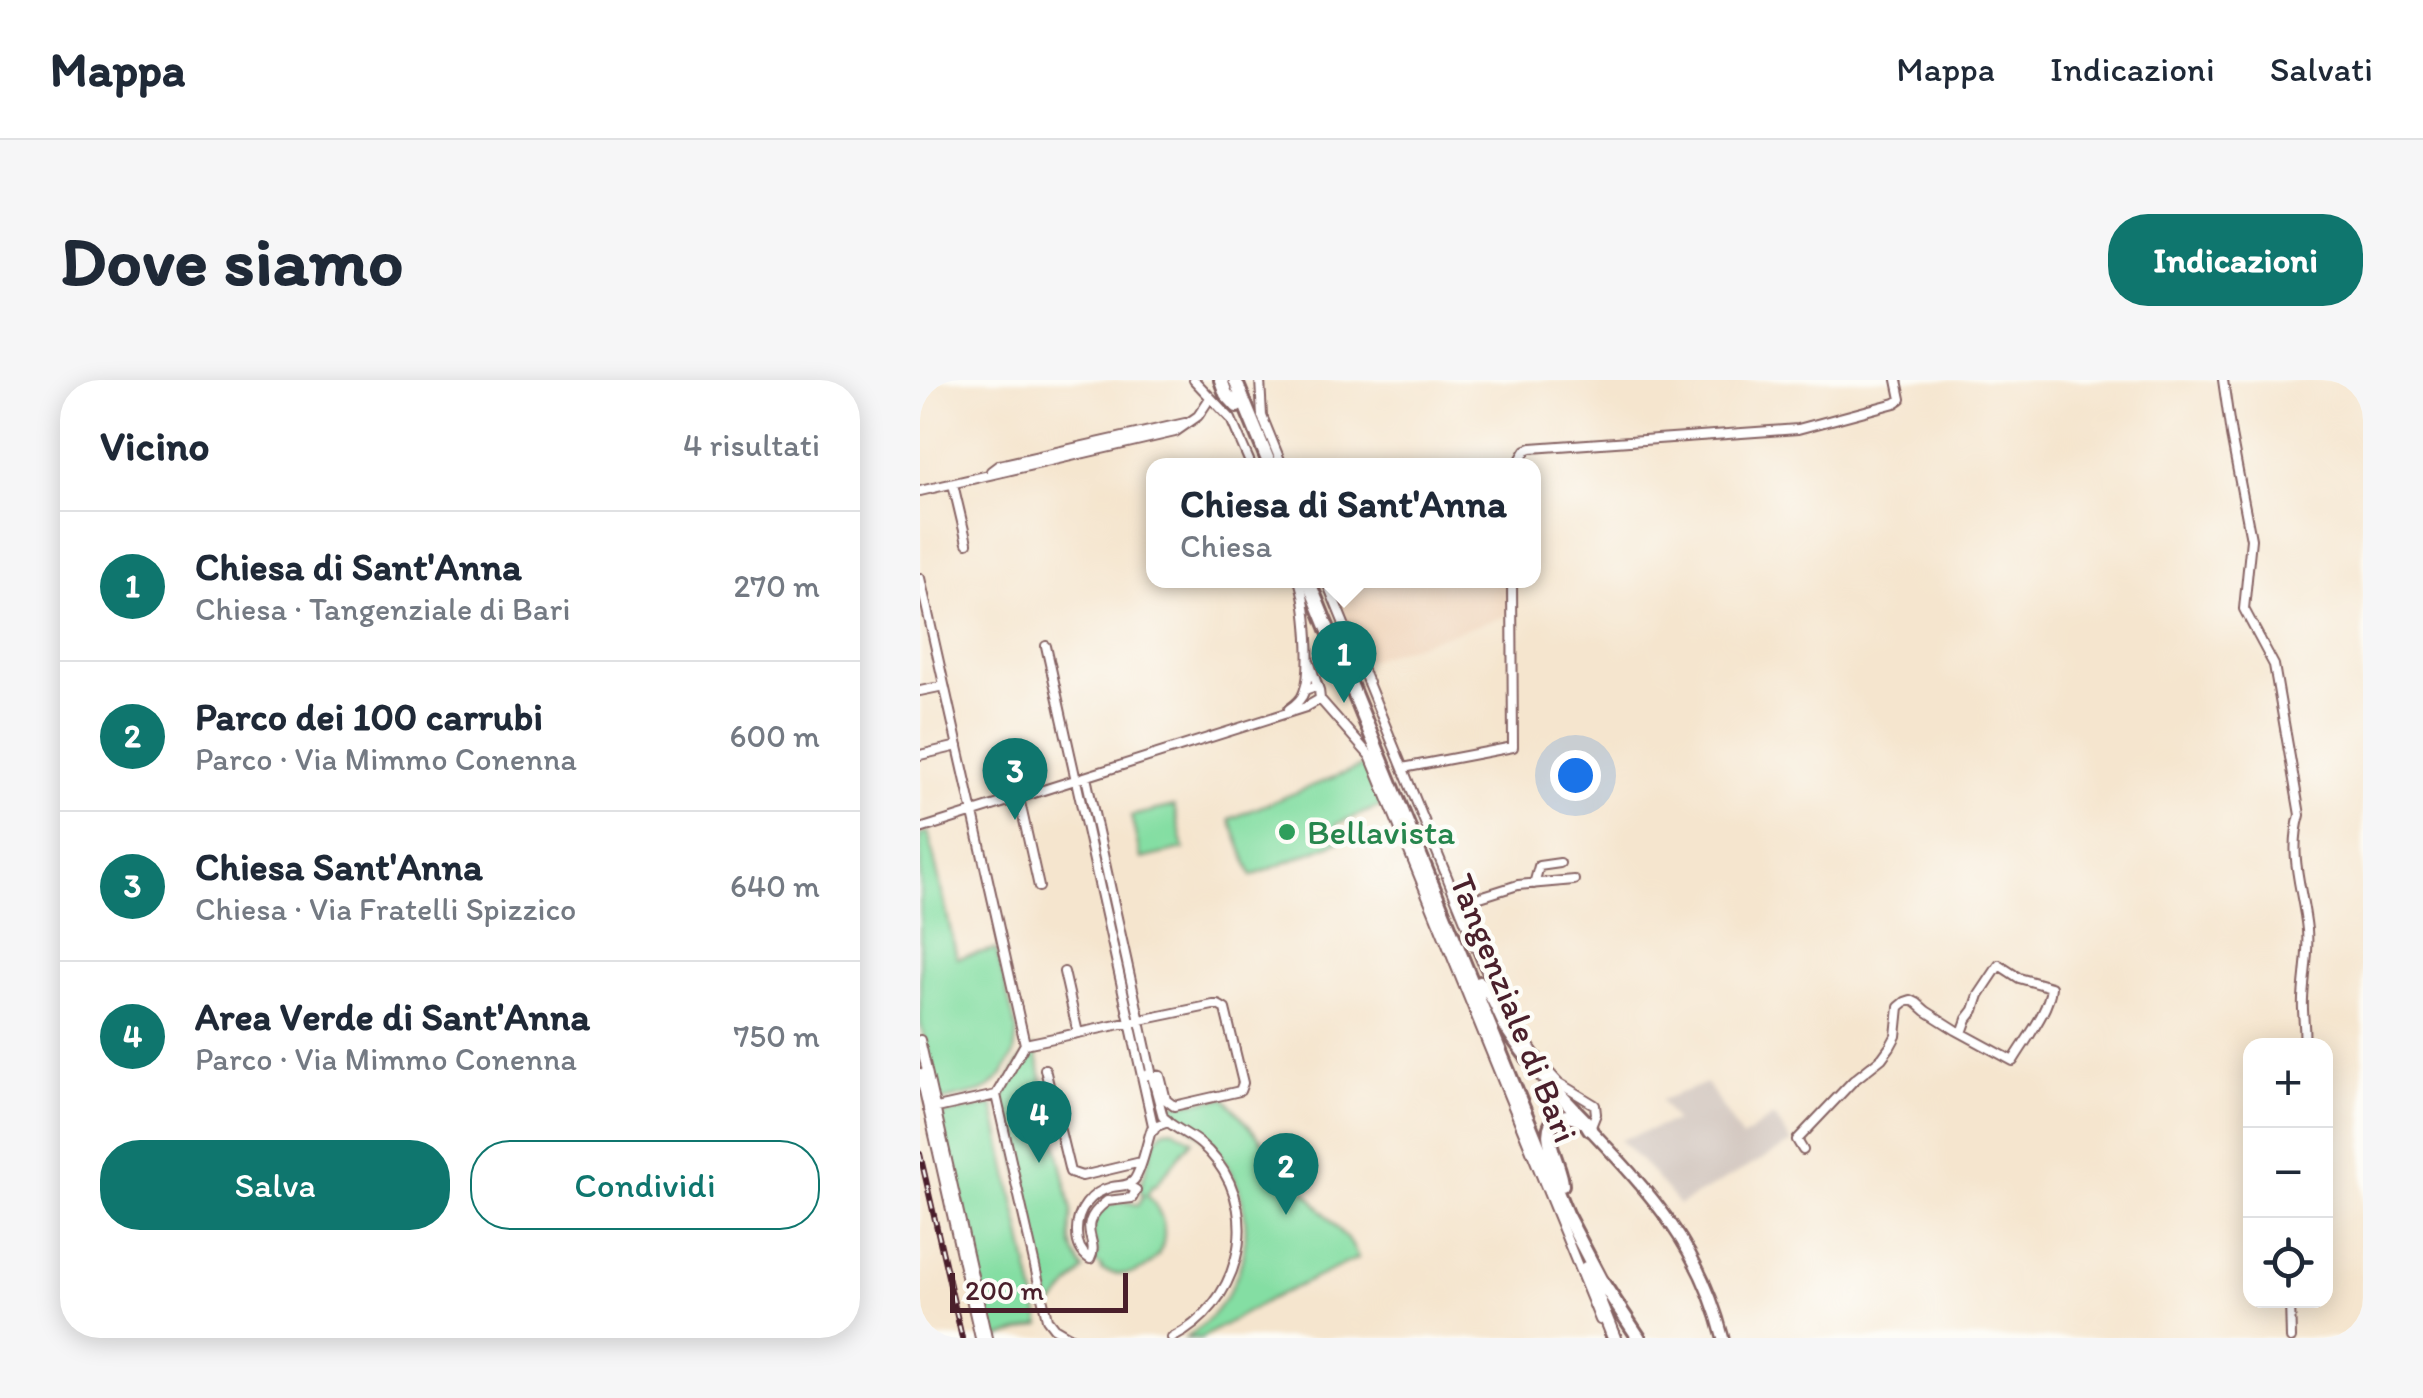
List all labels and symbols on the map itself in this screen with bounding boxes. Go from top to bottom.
pin: 1 [1312,620,1376,703]
pin: 3 [982,738,1048,820]
your location [1550,750,1601,801]
place label: Bellavista [1307,811,1455,853]
marker: Bellavista [1276,821,1298,843]
street label: Tangenziale di Bari [1441,868,1587,1148]
pin: 4 [1006,1080,1072,1163]
pin: 2 [1254,1132,1318,1215]
scale bar [950,1268,1128,1313]

